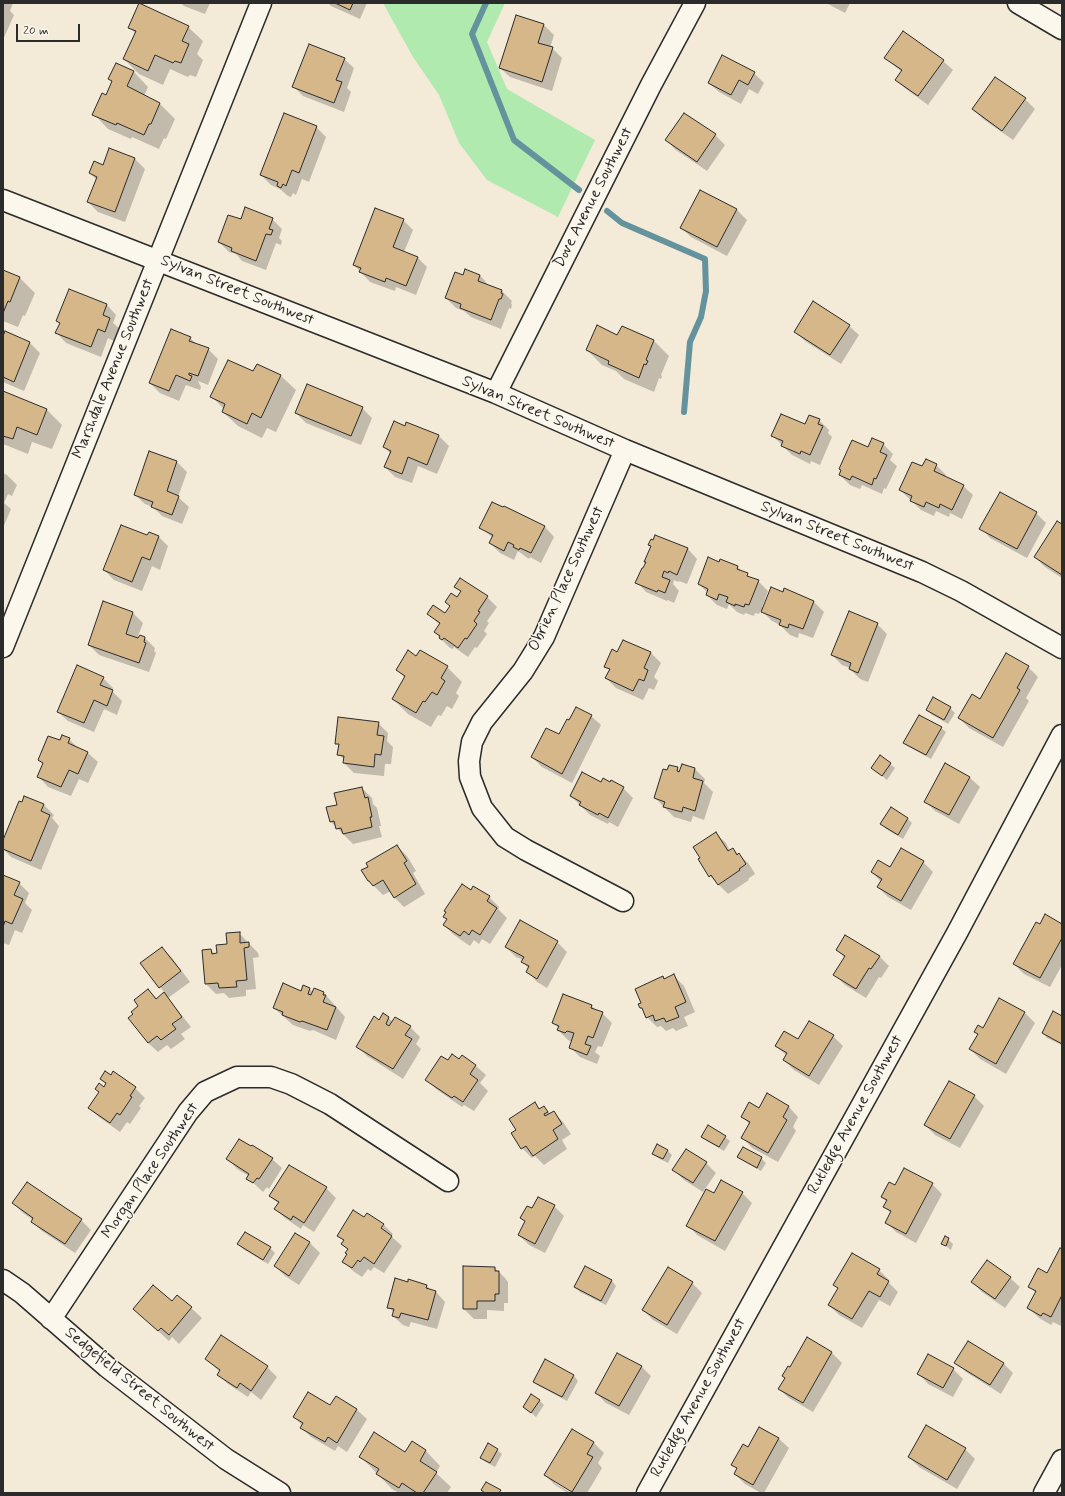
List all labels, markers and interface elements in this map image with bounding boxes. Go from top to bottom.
scale bar [18,16,82,42]
text: 20 m [23,23,49,39]
street label: Dove Avenue Southwest [550,125,638,271]
street label: Sylvan Street Southwest [157,251,317,331]
street label: Marshdale Avenue Southwest [69,276,159,462]
street label: Sylvan Street Southwest [459,372,617,454]
street label: Sylvan Street Southwest [757,497,917,577]
street label: Obrien Place Southwest [525,503,609,655]
street label: Rutledge Avenue Southwest [804,1032,908,1198]
street label: Morgan Place Southwest [98,1099,204,1243]
street label: Rutledge Avenue Southwest [647,1315,751,1481]
street label: Sedgefield Street Southwest [60,1324,218,1456]

